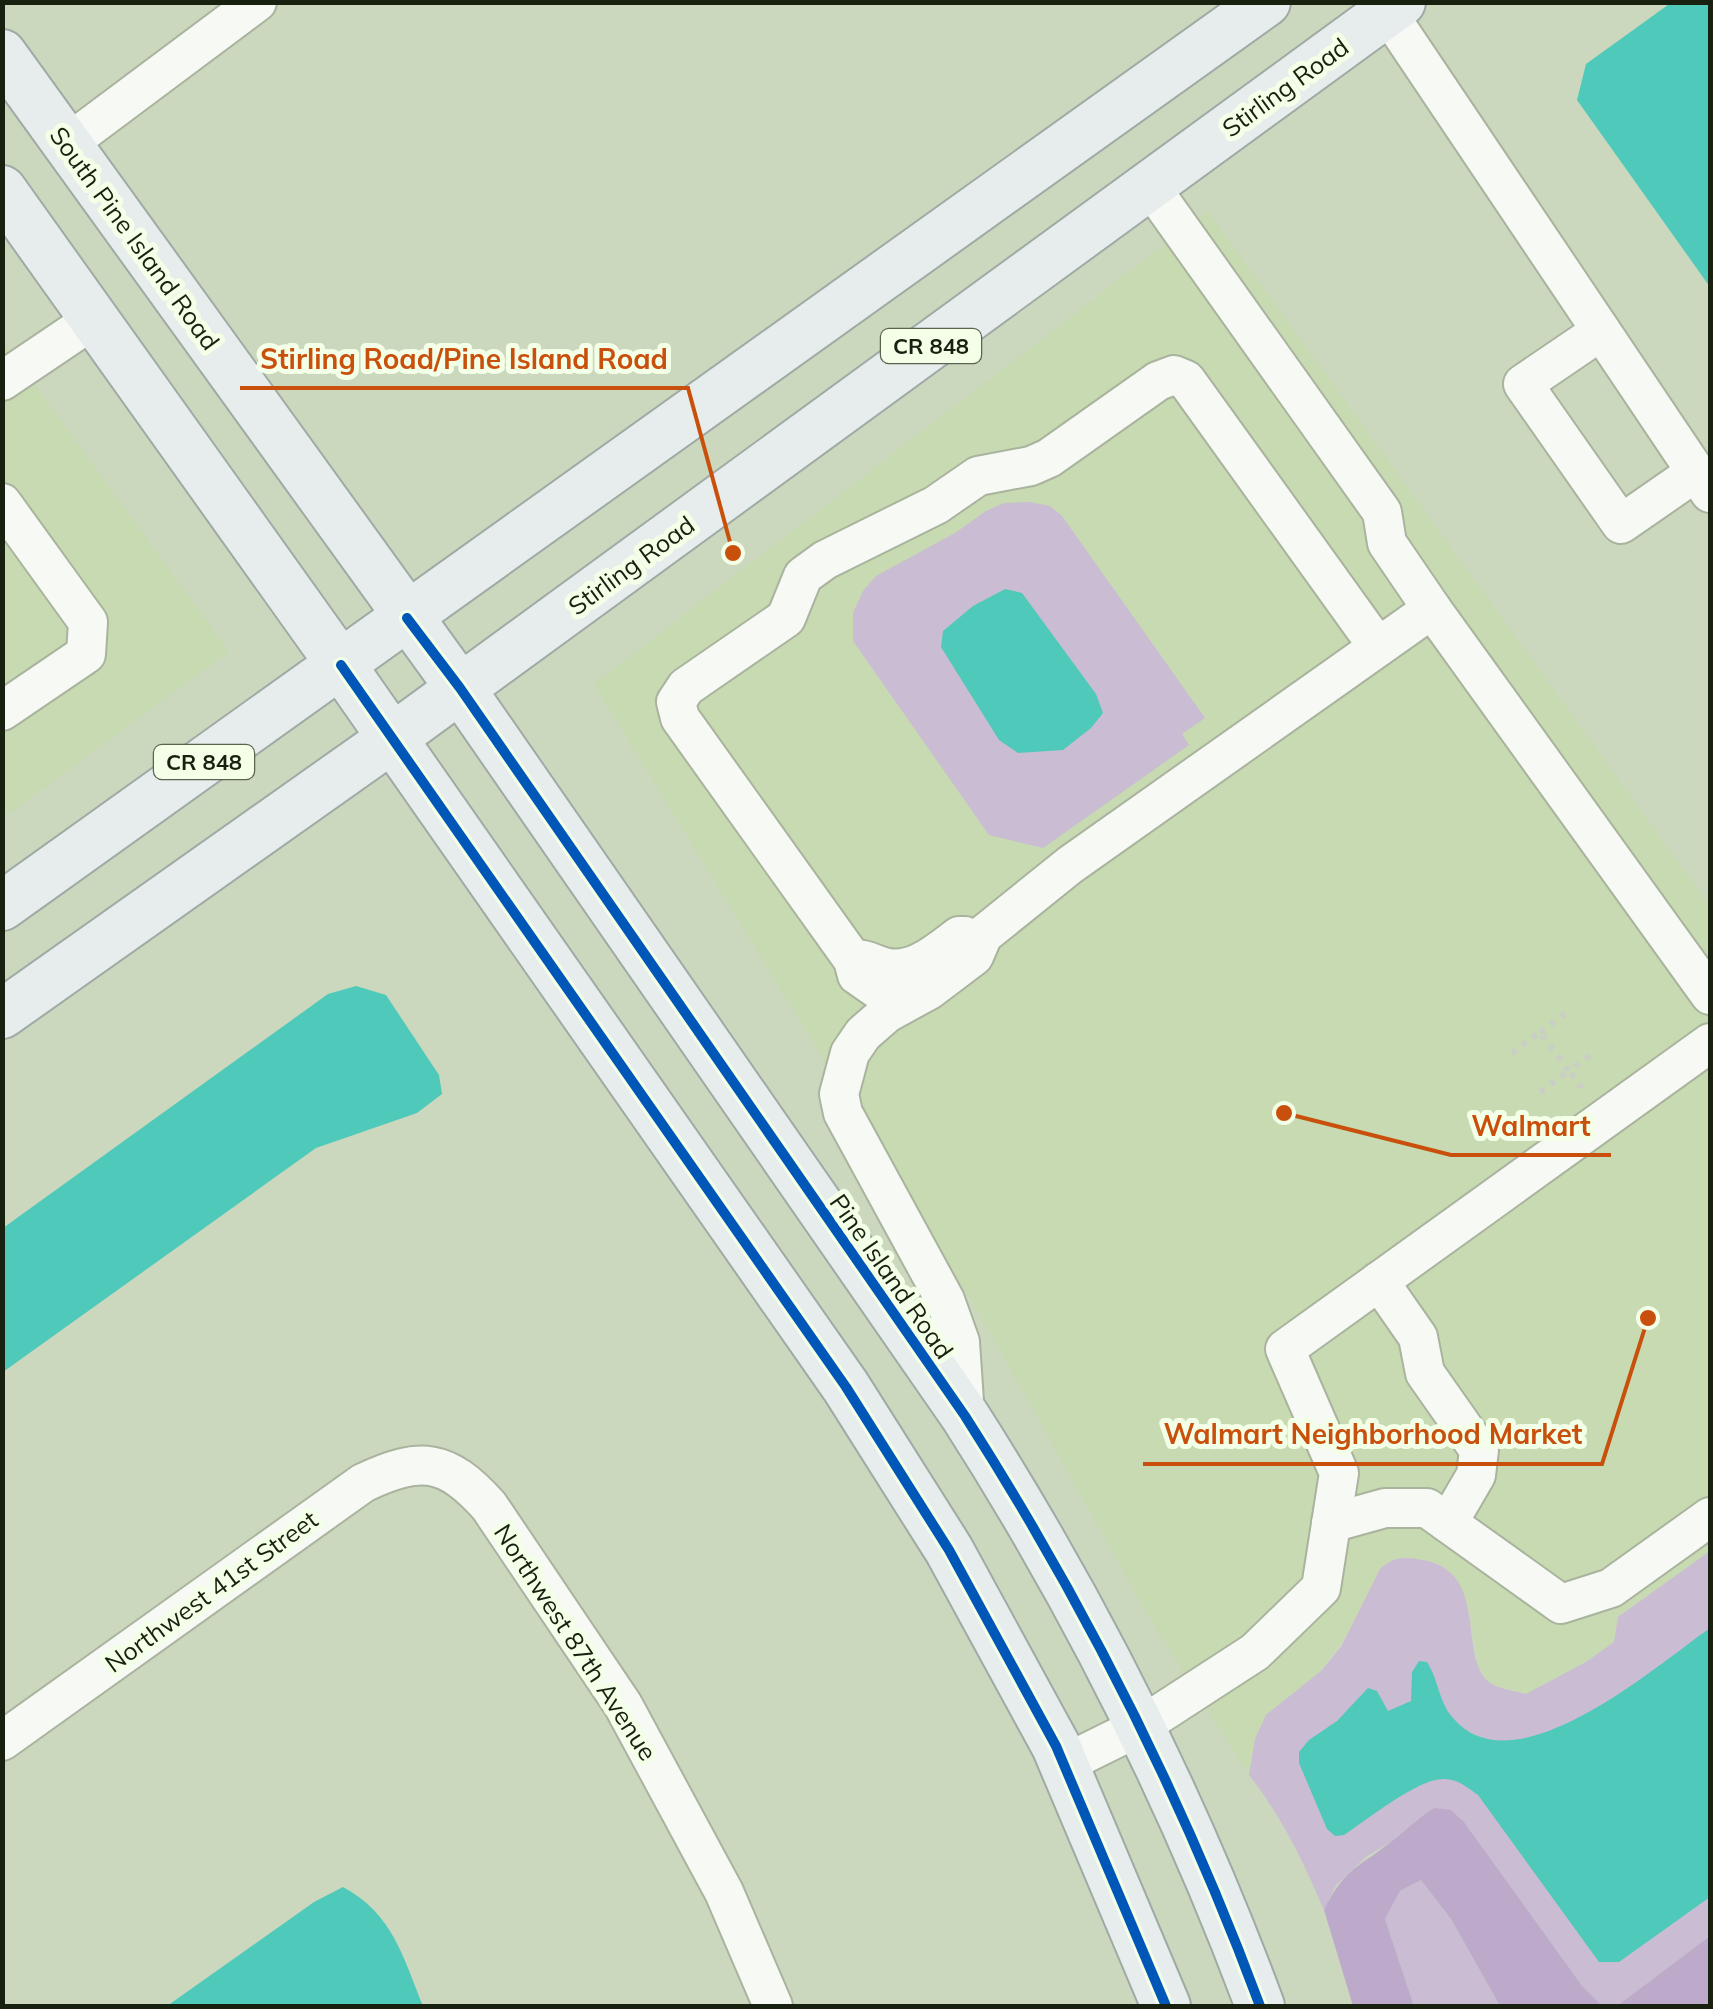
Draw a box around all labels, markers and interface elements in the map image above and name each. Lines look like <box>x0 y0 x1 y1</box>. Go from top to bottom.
street label: Stirling Road <box>1216 31 1354 143</box>
street label: South Pine Island Road <box>44 120 226 356</box>
road number: CR 848 <box>881 329 981 363</box>
callout: Stirling Road/Pine Island Road <box>240 330 688 388</box>
text: Stirling Road/Pine Island Road <box>260 341 668 376</box>
street label: Stirling Road <box>562 509 700 621</box>
road number: CR 848 <box>154 745 254 779</box>
callout: Walmart <box>1451 1097 1611 1155</box>
text: Walmart <box>1471 1108 1591 1143</box>
street label: Pine Island Road <box>824 1188 960 1364</box>
callout: Walmart Neighborhood Market <box>1143 1406 1602 1464</box>
text: Walmart Neighborhood Market <box>1164 1416 1583 1451</box>
street label: Northwest 41st Street <box>99 1503 324 1679</box>
street label: Northwest 87th Avenue <box>488 1518 664 1766</box>

